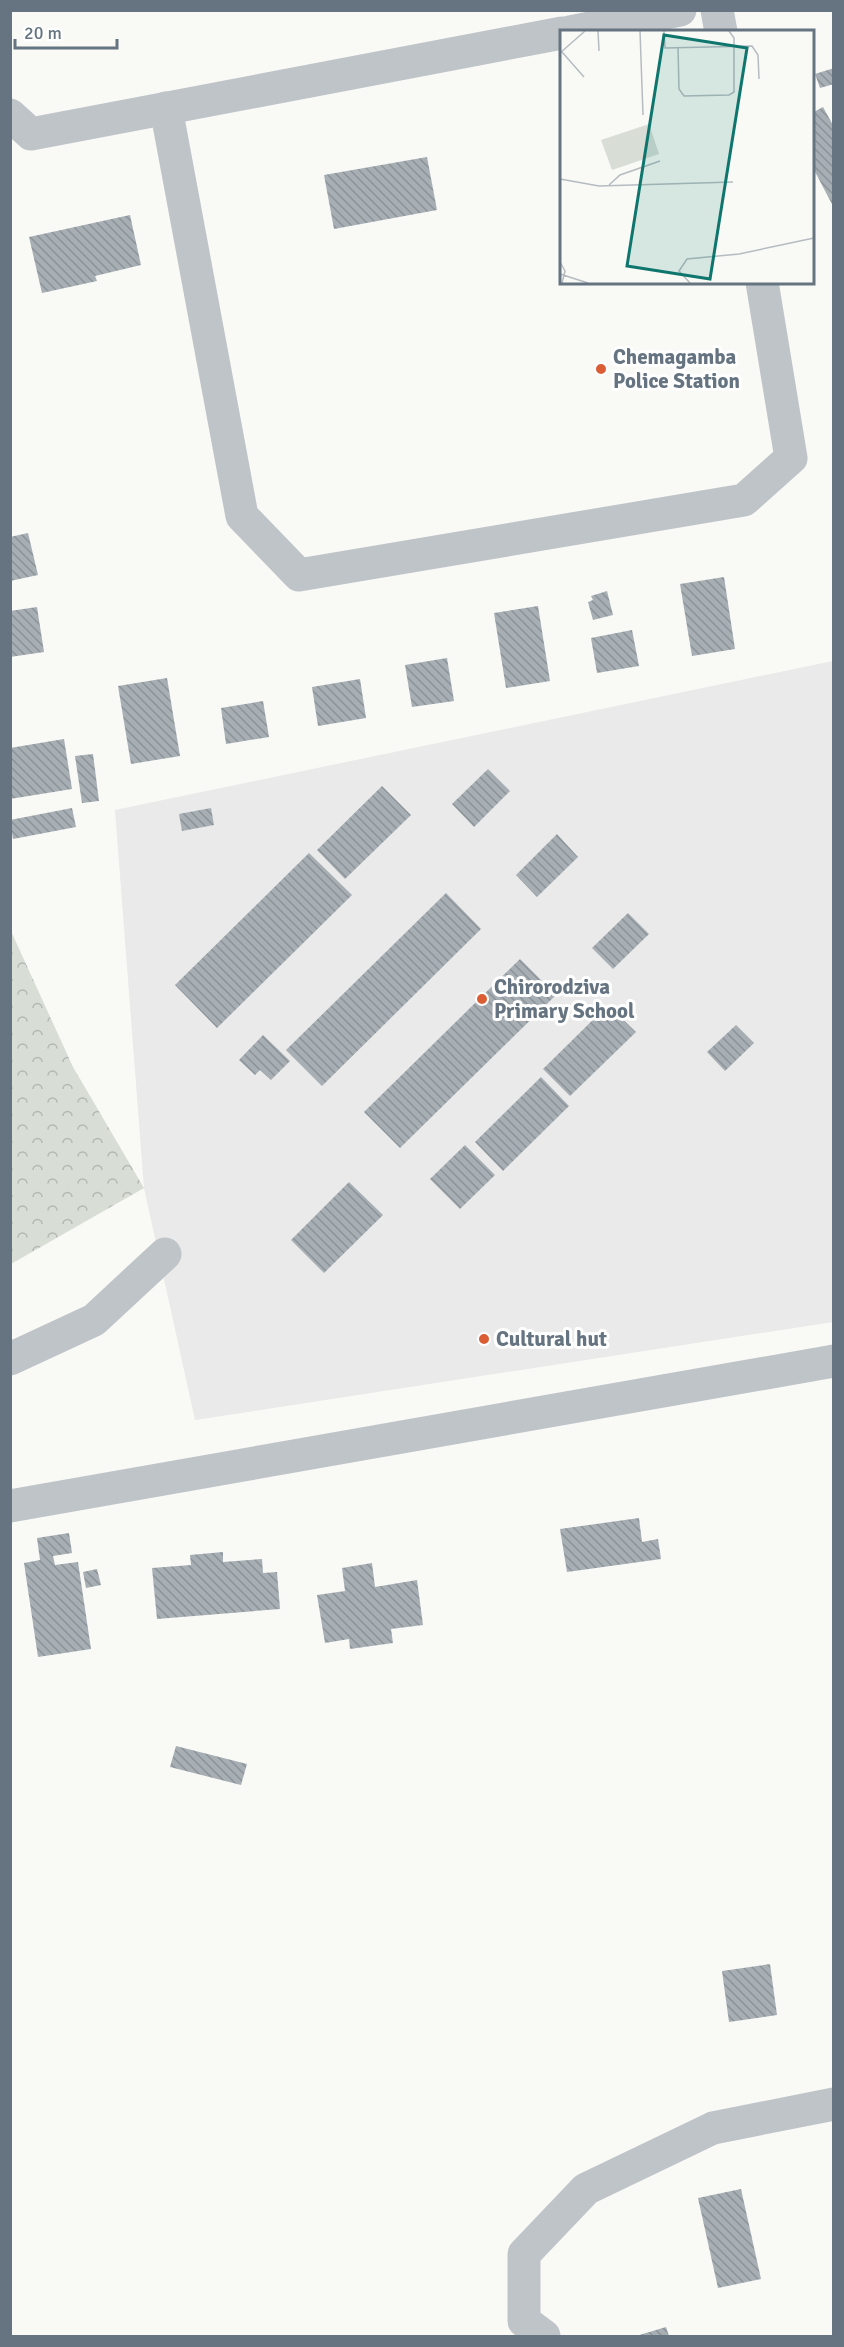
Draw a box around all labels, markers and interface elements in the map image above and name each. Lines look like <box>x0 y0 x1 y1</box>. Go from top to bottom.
scale bar <box>15 12 117 50</box>
text: 20 m <box>24 22 62 44</box>
inset map <box>560 30 814 284</box>
place label: Chemagamba Police Station <box>613 344 740 394</box>
marker: Chemagamba Police Station <box>594 362 608 376</box>
place label: Chirorodziva Primary School <box>494 974 635 1024</box>
marker: Chirorodziva Primary School <box>475 992 489 1006</box>
place label: Cultural hut <box>496 1326 607 1352</box>
marker: Cultural hut <box>477 1332 491 1346</box>

